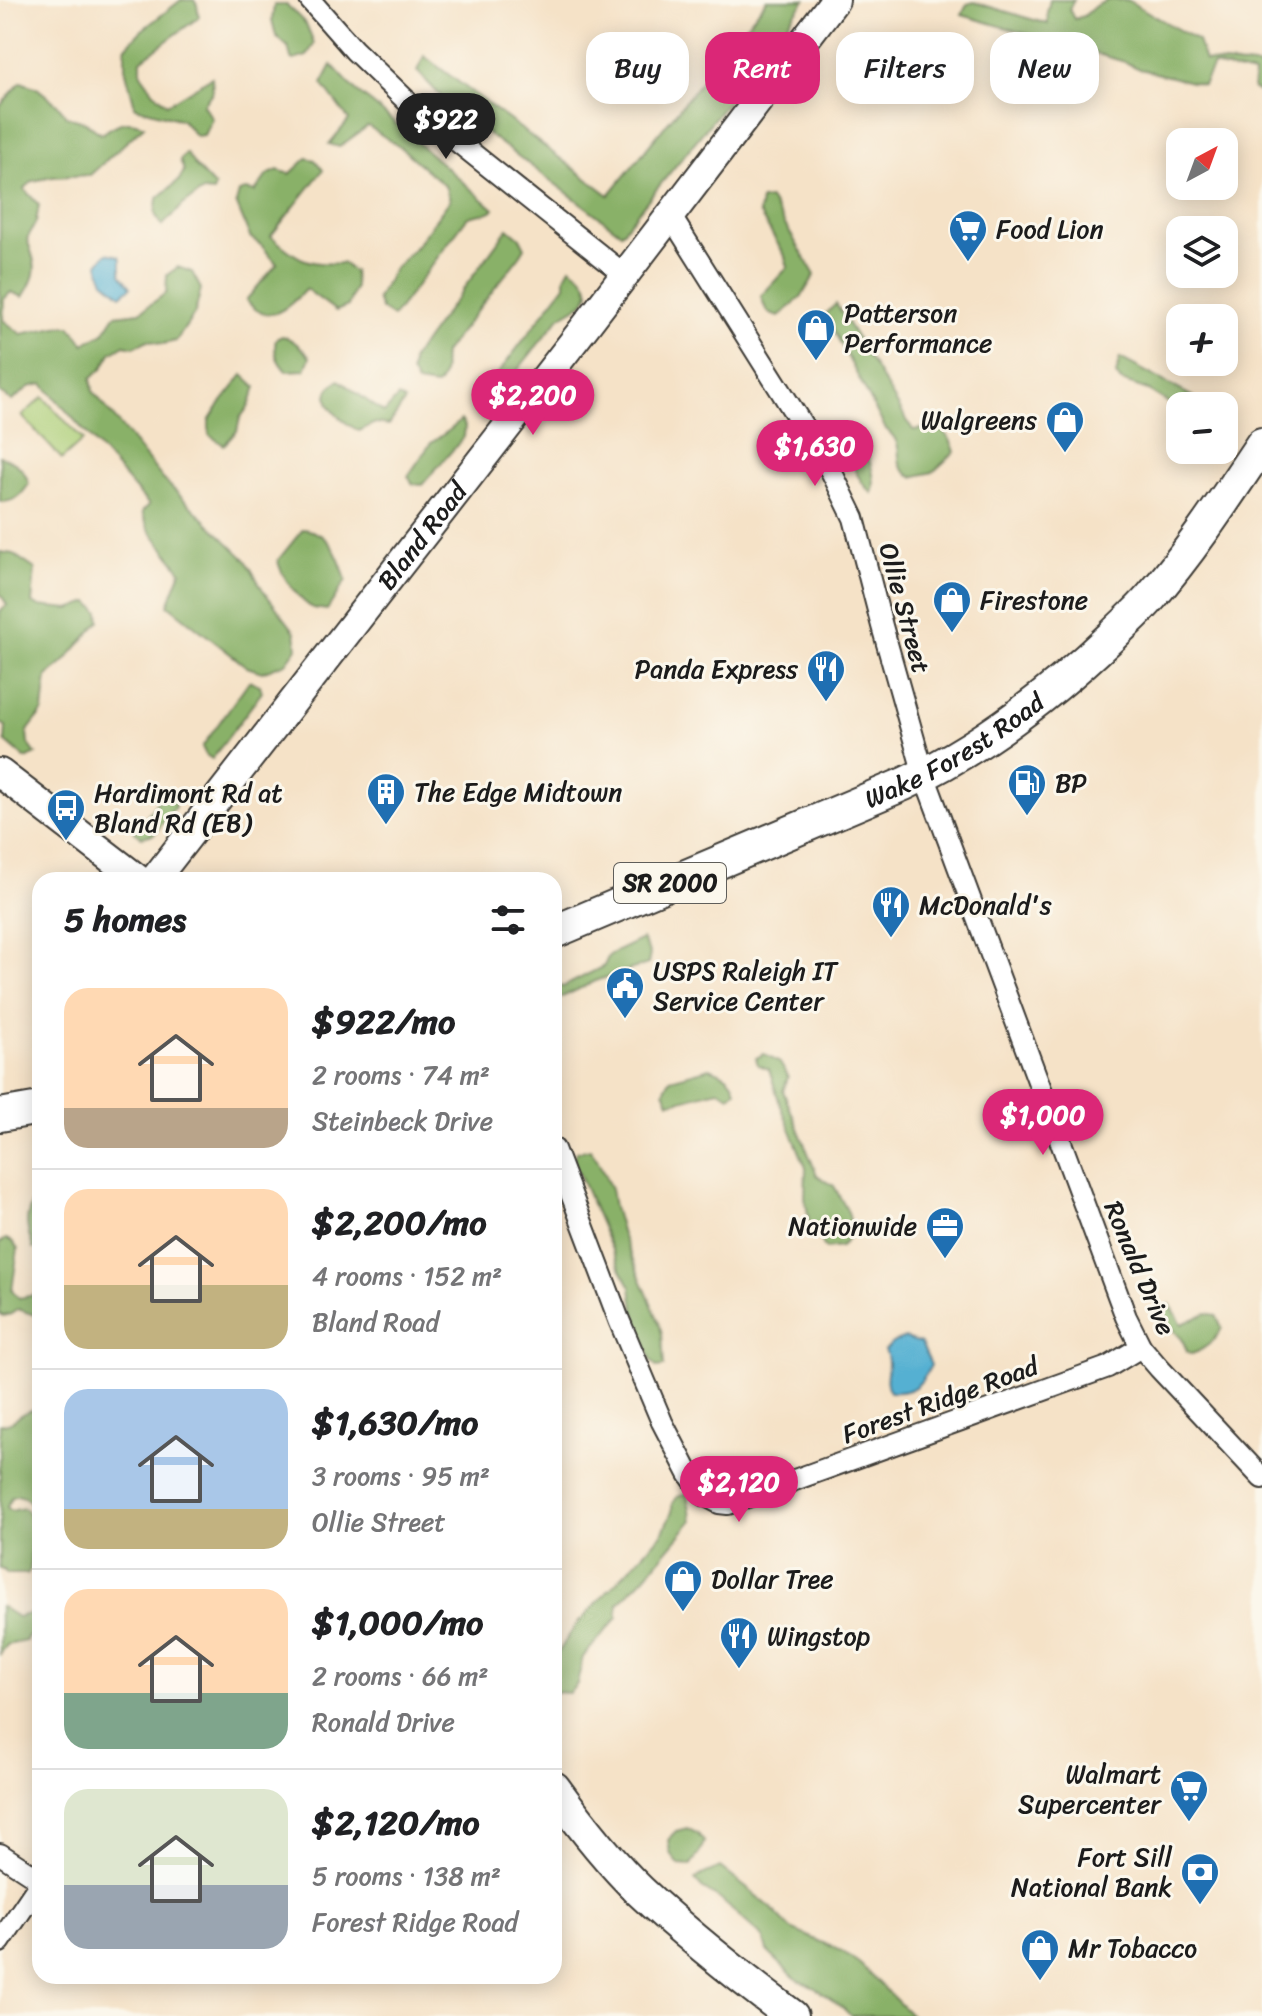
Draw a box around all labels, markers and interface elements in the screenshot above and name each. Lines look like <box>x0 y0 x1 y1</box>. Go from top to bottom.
chip: Buy <box>586 32 689 104</box>
chip: Rent <box>705 32 820 104</box>
chip: Filters <box>836 32 974 104</box>
chip: New <box>990 32 1099 104</box>
pin: $922 <box>399 93 493 161</box>
text: $922 <box>414 96 478 142</box>
north arrow <box>1166 128 1238 200</box>
map controls <box>1166 128 1238 464</box>
place label: Food Lion <box>996 206 1103 252</box>
supermarket icon: Food Lion <box>947 208 989 263</box>
button: layers <box>1166 216 1238 288</box>
place label: Patterson Performance <box>844 290 992 366</box>
button: + <box>1166 304 1238 376</box>
shop icon: Patterson Performance <box>795 307 837 362</box>
pin: $2,200 <box>468 369 598 437</box>
text: $2,200 <box>489 372 577 418</box>
button: − <box>1166 392 1238 464</box>
place label: Walgreens <box>921 397 1037 443</box>
shop icon: Walgreens <box>1044 399 1086 454</box>
pin: $1,630 <box>750 420 880 488</box>
text: $1,630 <box>774 423 856 469</box>
street label: Bland Road <box>365 470 481 600</box>
street label: Ollie Street <box>865 537 945 679</box>
place label: Firestone <box>980 577 1088 623</box>
shop icon: Firestone <box>931 579 973 634</box>
place label: Panda Express <box>634 646 799 692</box>
restaurant icon: Panda Express <box>805 648 847 703</box>
street label: Wake Forest Road <box>857 679 1056 821</box>
place label: BP <box>1055 760 1087 806</box>
fuel station icon: BP <box>1006 762 1048 817</box>
place label: The Edge Midtown <box>414 769 622 815</box>
place label: Hardimont Rd at Bland Rd (EB) <box>94 770 283 846</box>
building icon: The Edge Midtown <box>365 771 407 826</box>
bus stop icon: Hardimont Rd at Bland Rd (EB) <box>45 787 87 842</box>
road number: SR 2000 <box>614 863 726 903</box>
place label: McDonald's <box>919 882 1052 928</box>
restaurant icon: McDonald's <box>870 884 912 939</box>
text: 5 homes <box>64 890 186 950</box>
icon: filters <box>486 898 530 942</box>
place label: USPS Raleigh IT Service Center <box>653 948 839 1024</box>
public building icon: USPS Raleigh IT Service Center <box>604 965 646 1020</box>
text: $922/mo <box>312 992 455 1052</box>
icon: home <box>128 1020 224 1116</box>
text: 2 rooms · 74 m² <box>312 1052 490 1098</box>
pin: $1,000 <box>978 1089 1108 1157</box>
text: $1,000 <box>1001 1092 1085 1138</box>
text: Steinbeck Drive <box>312 1098 493 1144</box>
text: $2,200/mo <box>312 1193 487 1253</box>
street label: Ronald Drive <box>1091 1193 1189 1343</box>
place label: Nationwide <box>788 1203 917 1249</box>
office icon: Nationwide <box>924 1205 966 1260</box>
icon: home <box>128 1221 224 1317</box>
text: 4 rooms · 152 m² <box>312 1253 502 1299</box>
text: Bland Road <box>312 1299 439 1345</box>
street label: Forest Ridge Road <box>835 1342 1047 1457</box>
text: $1,630/mo <box>312 1393 478 1453</box>
icon: home <box>128 1421 224 1517</box>
text: 3 rooms · 95 m² <box>312 1453 490 1499</box>
pin: $2,120 <box>674 1456 804 1524</box>
text: $2,120 <box>698 1459 780 1505</box>
text: Ollie Street <box>312 1499 446 1545</box>
place label: Dollar Tree <box>711 1556 834 1602</box>
shop icon: Dollar Tree <box>662 1558 704 1613</box>
text: $1,000/mo <box>312 1593 483 1653</box>
place label: Wingstop <box>767 1613 871 1659</box>
restaurant icon: Wingstop <box>718 1615 760 1670</box>
icon: home <box>128 1621 224 1717</box>
text: 2 rooms · 66 m² <box>312 1653 488 1699</box>
text: Ronald Drive <box>312 1699 455 1745</box>
place label: Walmart Supercenter <box>1018 1751 1162 1827</box>
supermarket icon: Walmart Supercenter <box>1168 1768 1210 1823</box>
text: $2,120/mo <box>312 1793 480 1853</box>
icon: home <box>128 1821 224 1917</box>
place label: Fort Sill National Bank <box>1011 1834 1173 1910</box>
bank icon: Fort Sill National Bank <box>1179 1851 1221 1906</box>
text: 5 rooms · 138 m² <box>312 1853 501 1899</box>
text: Forest Ridge Road <box>312 1899 518 1945</box>
place label: Mr Tobacco <box>1068 1925 1197 1971</box>
shop icon: Mr Tobacco <box>1019 1927 1061 1982</box>

